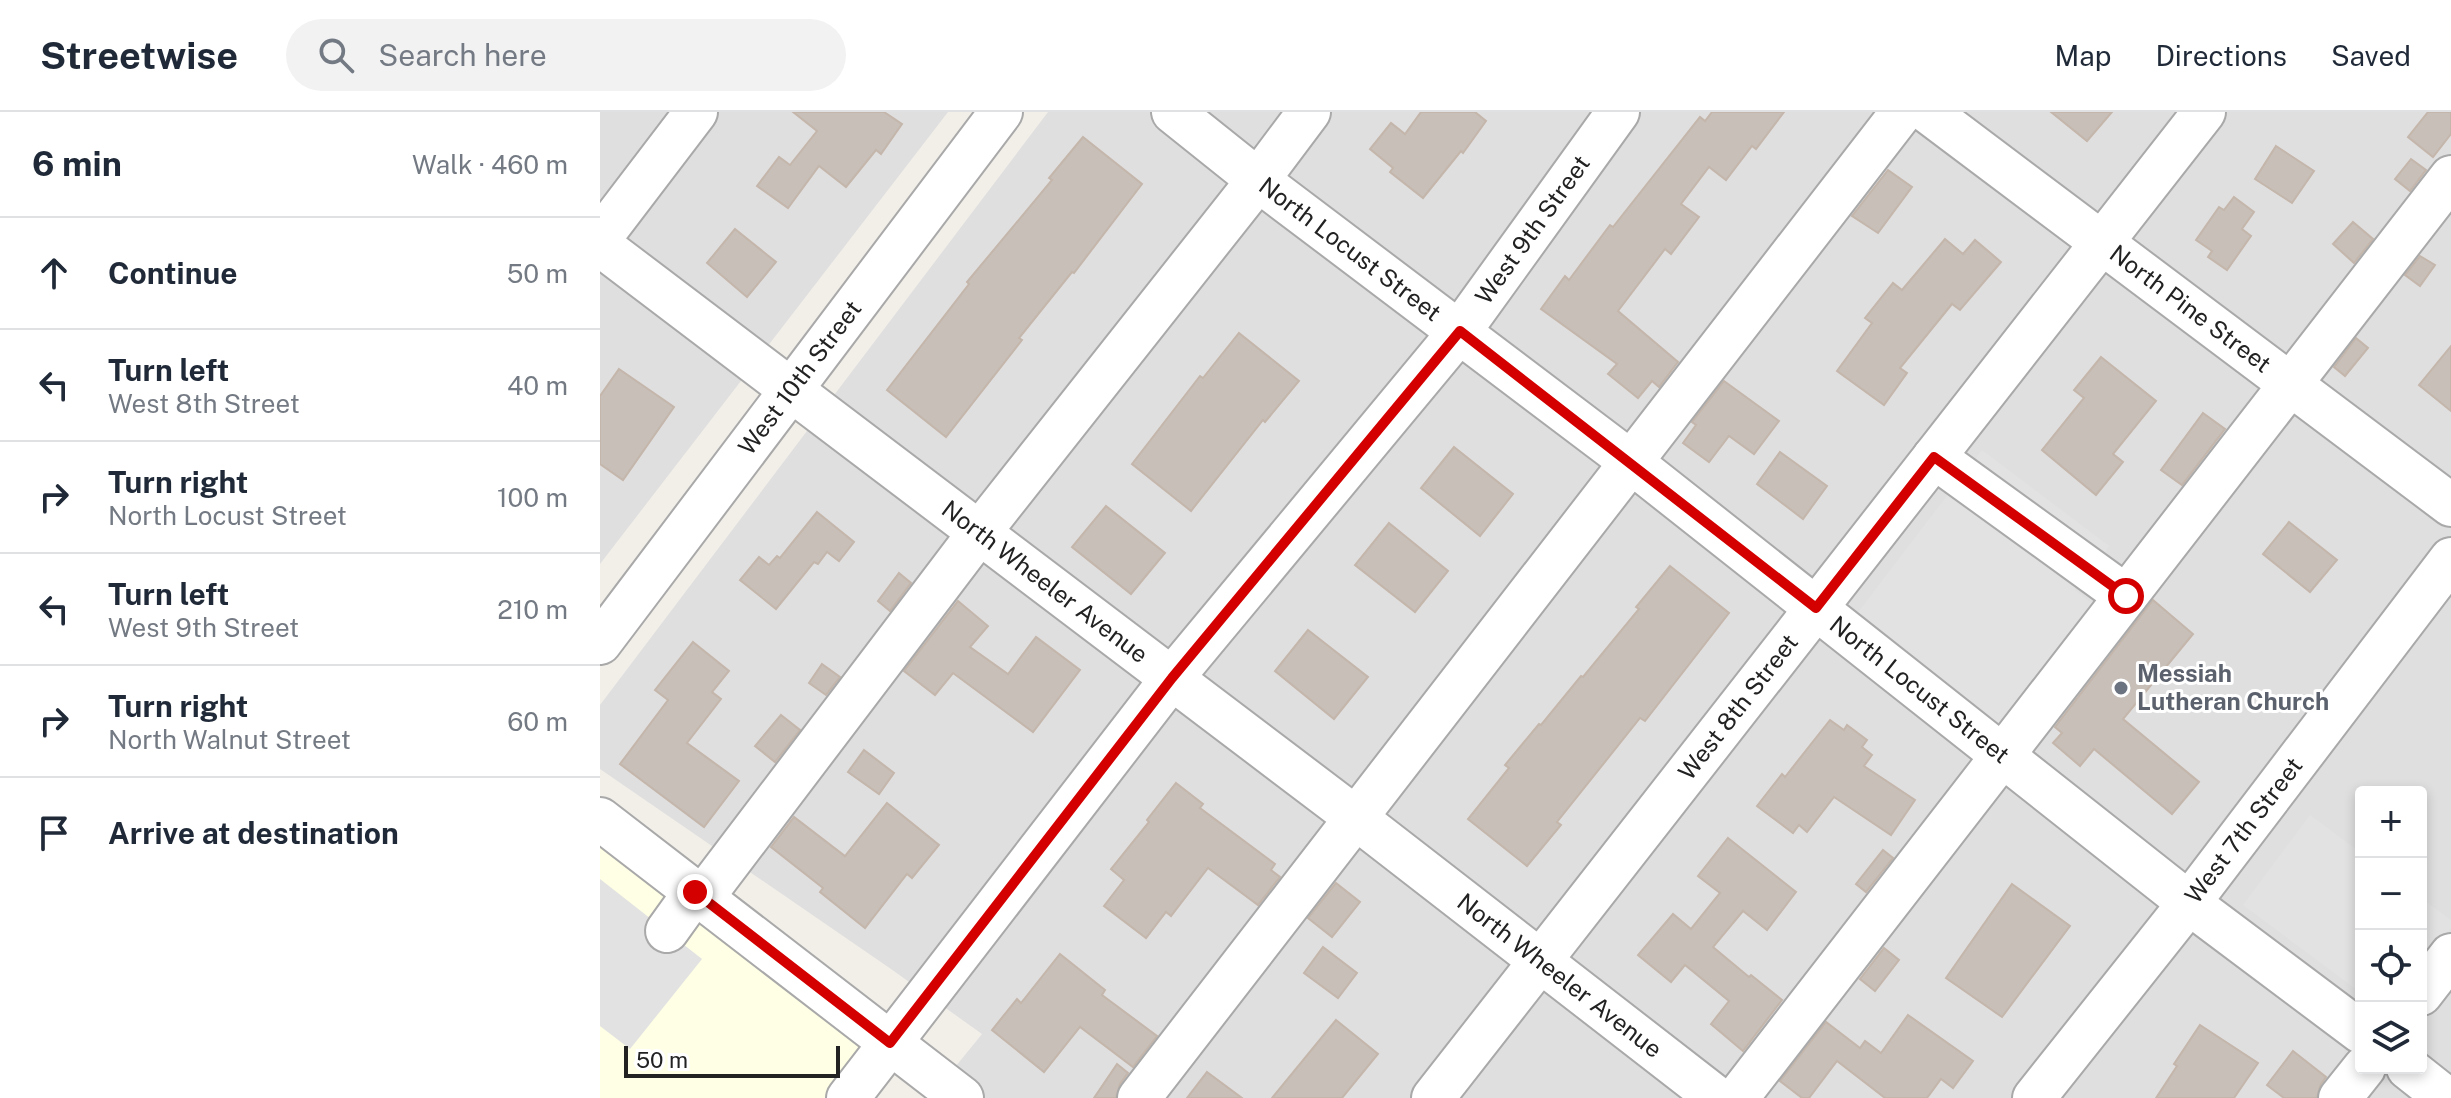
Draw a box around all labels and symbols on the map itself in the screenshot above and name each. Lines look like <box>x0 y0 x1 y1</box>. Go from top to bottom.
street label: West 9th Street <box>1469 150 1595 309</box>
street label: North Locust Street <box>1254 171 1447 326</box>
street label: North Pine Street <box>2105 239 2277 378</box>
street label: West 10th Street <box>732 295 867 460</box>
street label: North Wheeler Avenue <box>937 494 1154 668</box>
route start <box>2108 578 2144 614</box>
street label: North Locust Street <box>1825 610 2015 769</box>
street label: West 8th Street <box>1672 628 1803 785</box>
place label: Messiah Lutheran Church <box>2137 659 2329 715</box>
marker: Messiah Lutheran Church <box>2112 679 2130 697</box>
street label: West 7th Street <box>2179 752 2308 909</box>
route end <box>677 874 713 910</box>
street label: North Wheeler Avenue <box>1452 887 1668 1063</box>
scale bar <box>624 1042 840 1078</box>

